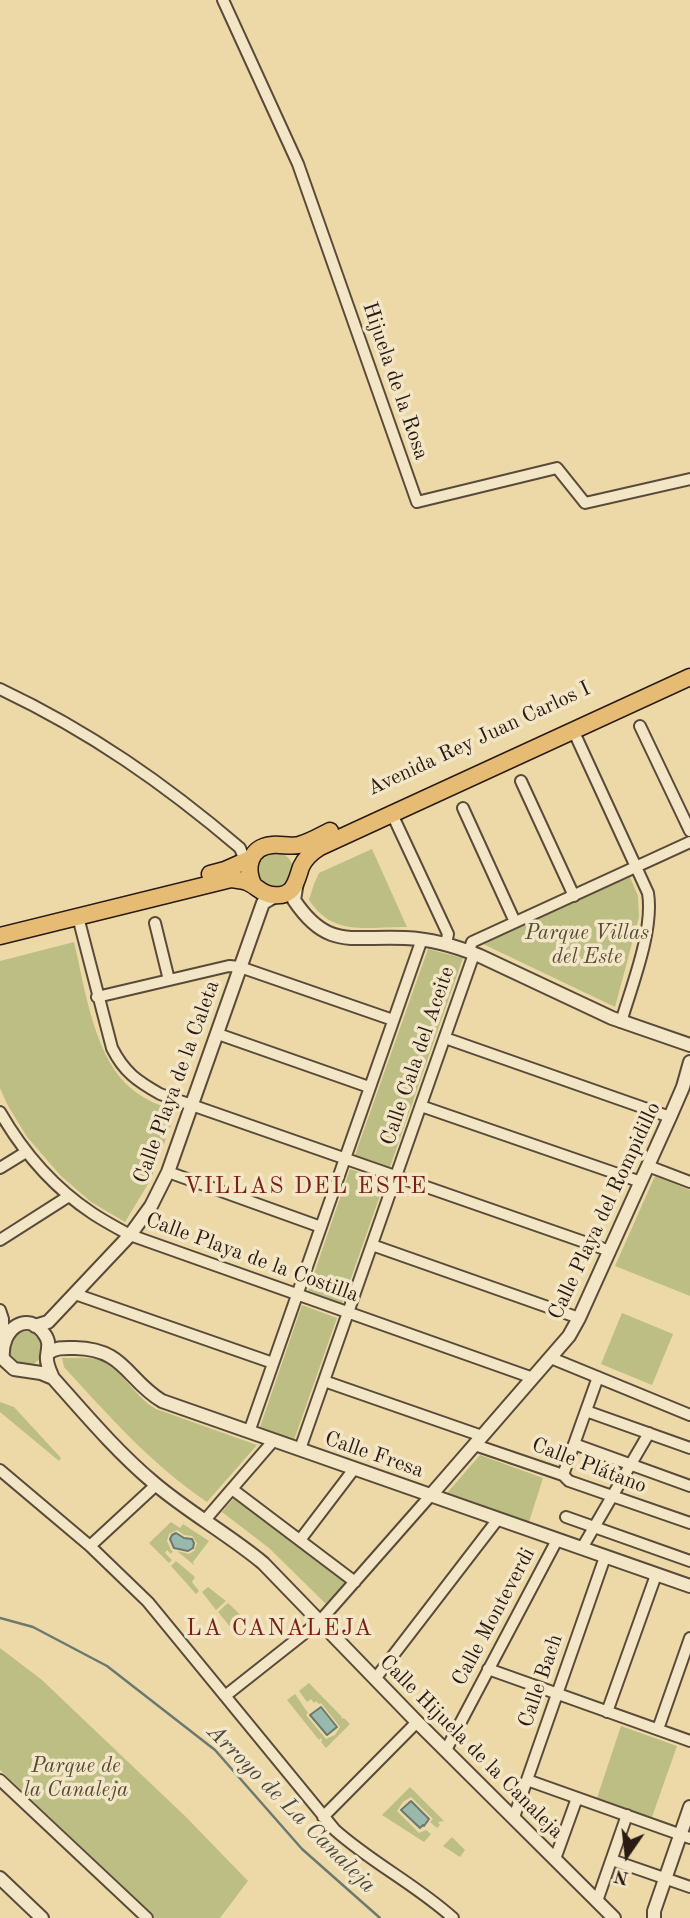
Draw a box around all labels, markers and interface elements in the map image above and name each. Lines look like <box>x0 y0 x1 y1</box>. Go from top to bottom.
street label: Hijuela de la Rosa <box>356 299 434 463</box>
street label: Avenida Rey Juan Carlos I <box>364 676 594 802</box>
park label: Parque Villas del Este <box>525 920 649 970</box>
street label: Calle Cala del Aceite <box>376 963 460 1149</box>
street label: Calle Playa de la Caleta <box>129 977 225 1187</box>
street label: Calle Playa del Rompidillo <box>543 1098 667 1324</box>
district label: VILLAS DEL ESTE <box>186 1173 426 1201</box>
street label: Calle Playa de la Costilla <box>142 1208 362 1308</box>
street label: Calle Fresa <box>321 1426 427 1484</box>
street label: Calle Plátano <box>528 1433 650 1499</box>
street label: Calle Monteverdi <box>447 1544 541 1690</box>
district label: LA CANALEJA <box>188 1615 372 1643</box>
street label: Calle Bach <box>513 1631 569 1731</box>
street label: Calle Hijuela de la Canaleja <box>374 1650 568 1844</box>
water label: Arroyo de La Canaleja <box>201 1719 381 1899</box>
park label: Parque de la Canaleja <box>24 1753 128 1803</box>
north arrow <box>592 1820 662 1890</box>
text: N <box>612 1865 631 1887</box>

